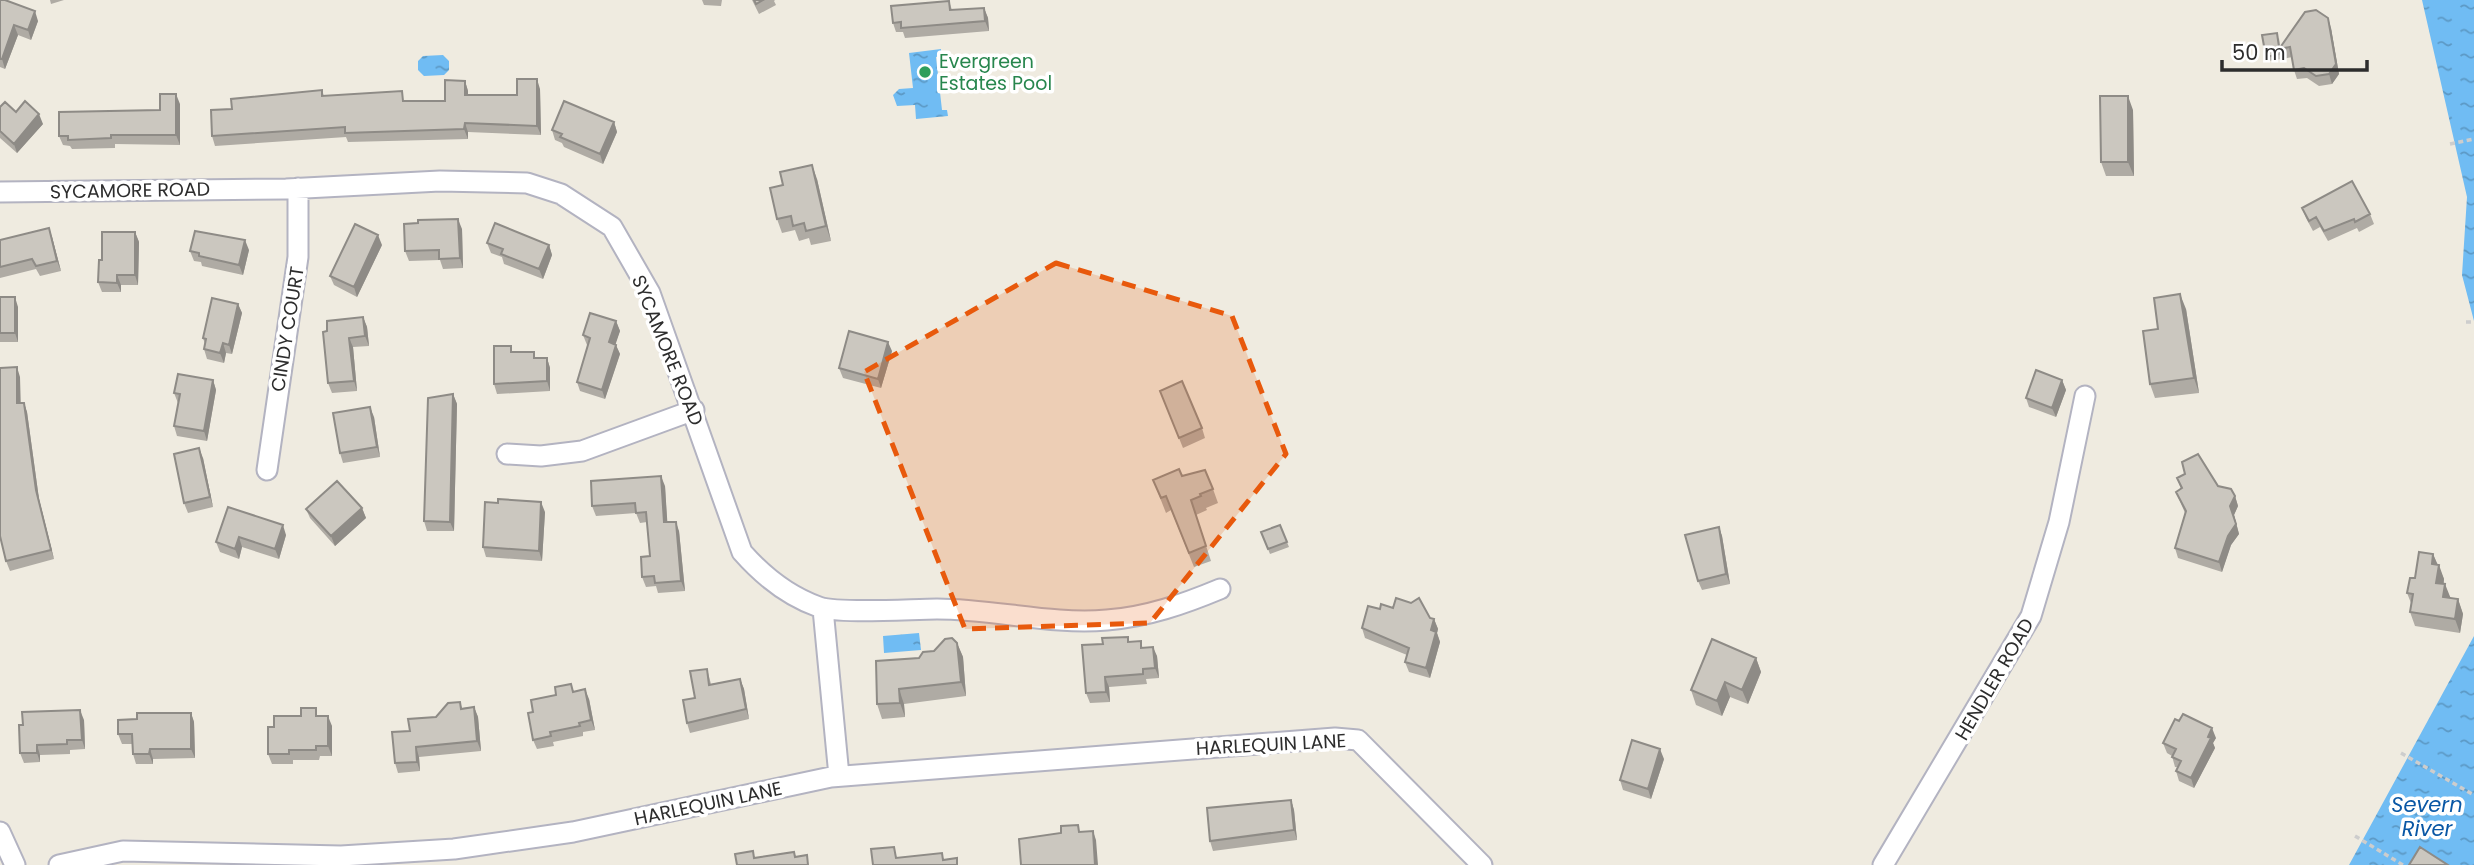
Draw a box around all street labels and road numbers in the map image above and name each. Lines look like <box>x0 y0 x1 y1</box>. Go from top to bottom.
street label: SYCAMORE ROAD <box>50 176 210 205</box>
street label: CINDY COURT <box>264 264 311 394</box>
street label: SYCAMORE ROAD <box>625 271 710 429</box>
street label: HENDLER ROAD <box>1948 613 2040 745</box>
street label: HARLEQUIN LANE <box>1195 727 1347 762</box>
street label: HARLEQUIN LANE <box>632 775 785 832</box>

